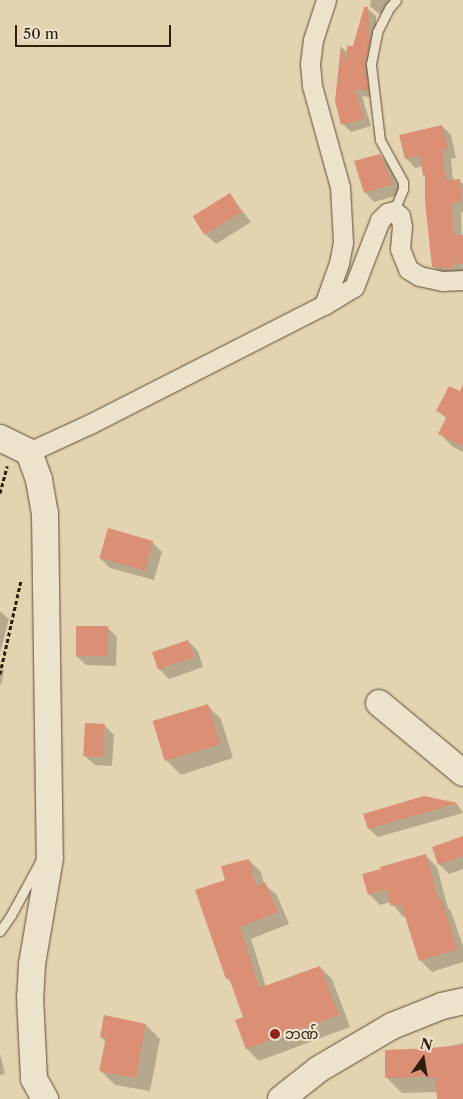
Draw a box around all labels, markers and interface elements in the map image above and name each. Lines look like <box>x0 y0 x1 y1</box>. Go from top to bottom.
scale bar <box>18 15 174 47</box>
text: 50 m <box>23 24 59 43</box>
place label: ဘဏ် <box>285 1026 318 1042</box>
marker: ဘဏ် <box>269 1028 281 1040</box>
north arrow <box>398 1034 448 1084</box>
text: N <box>418 1034 434 1055</box>

